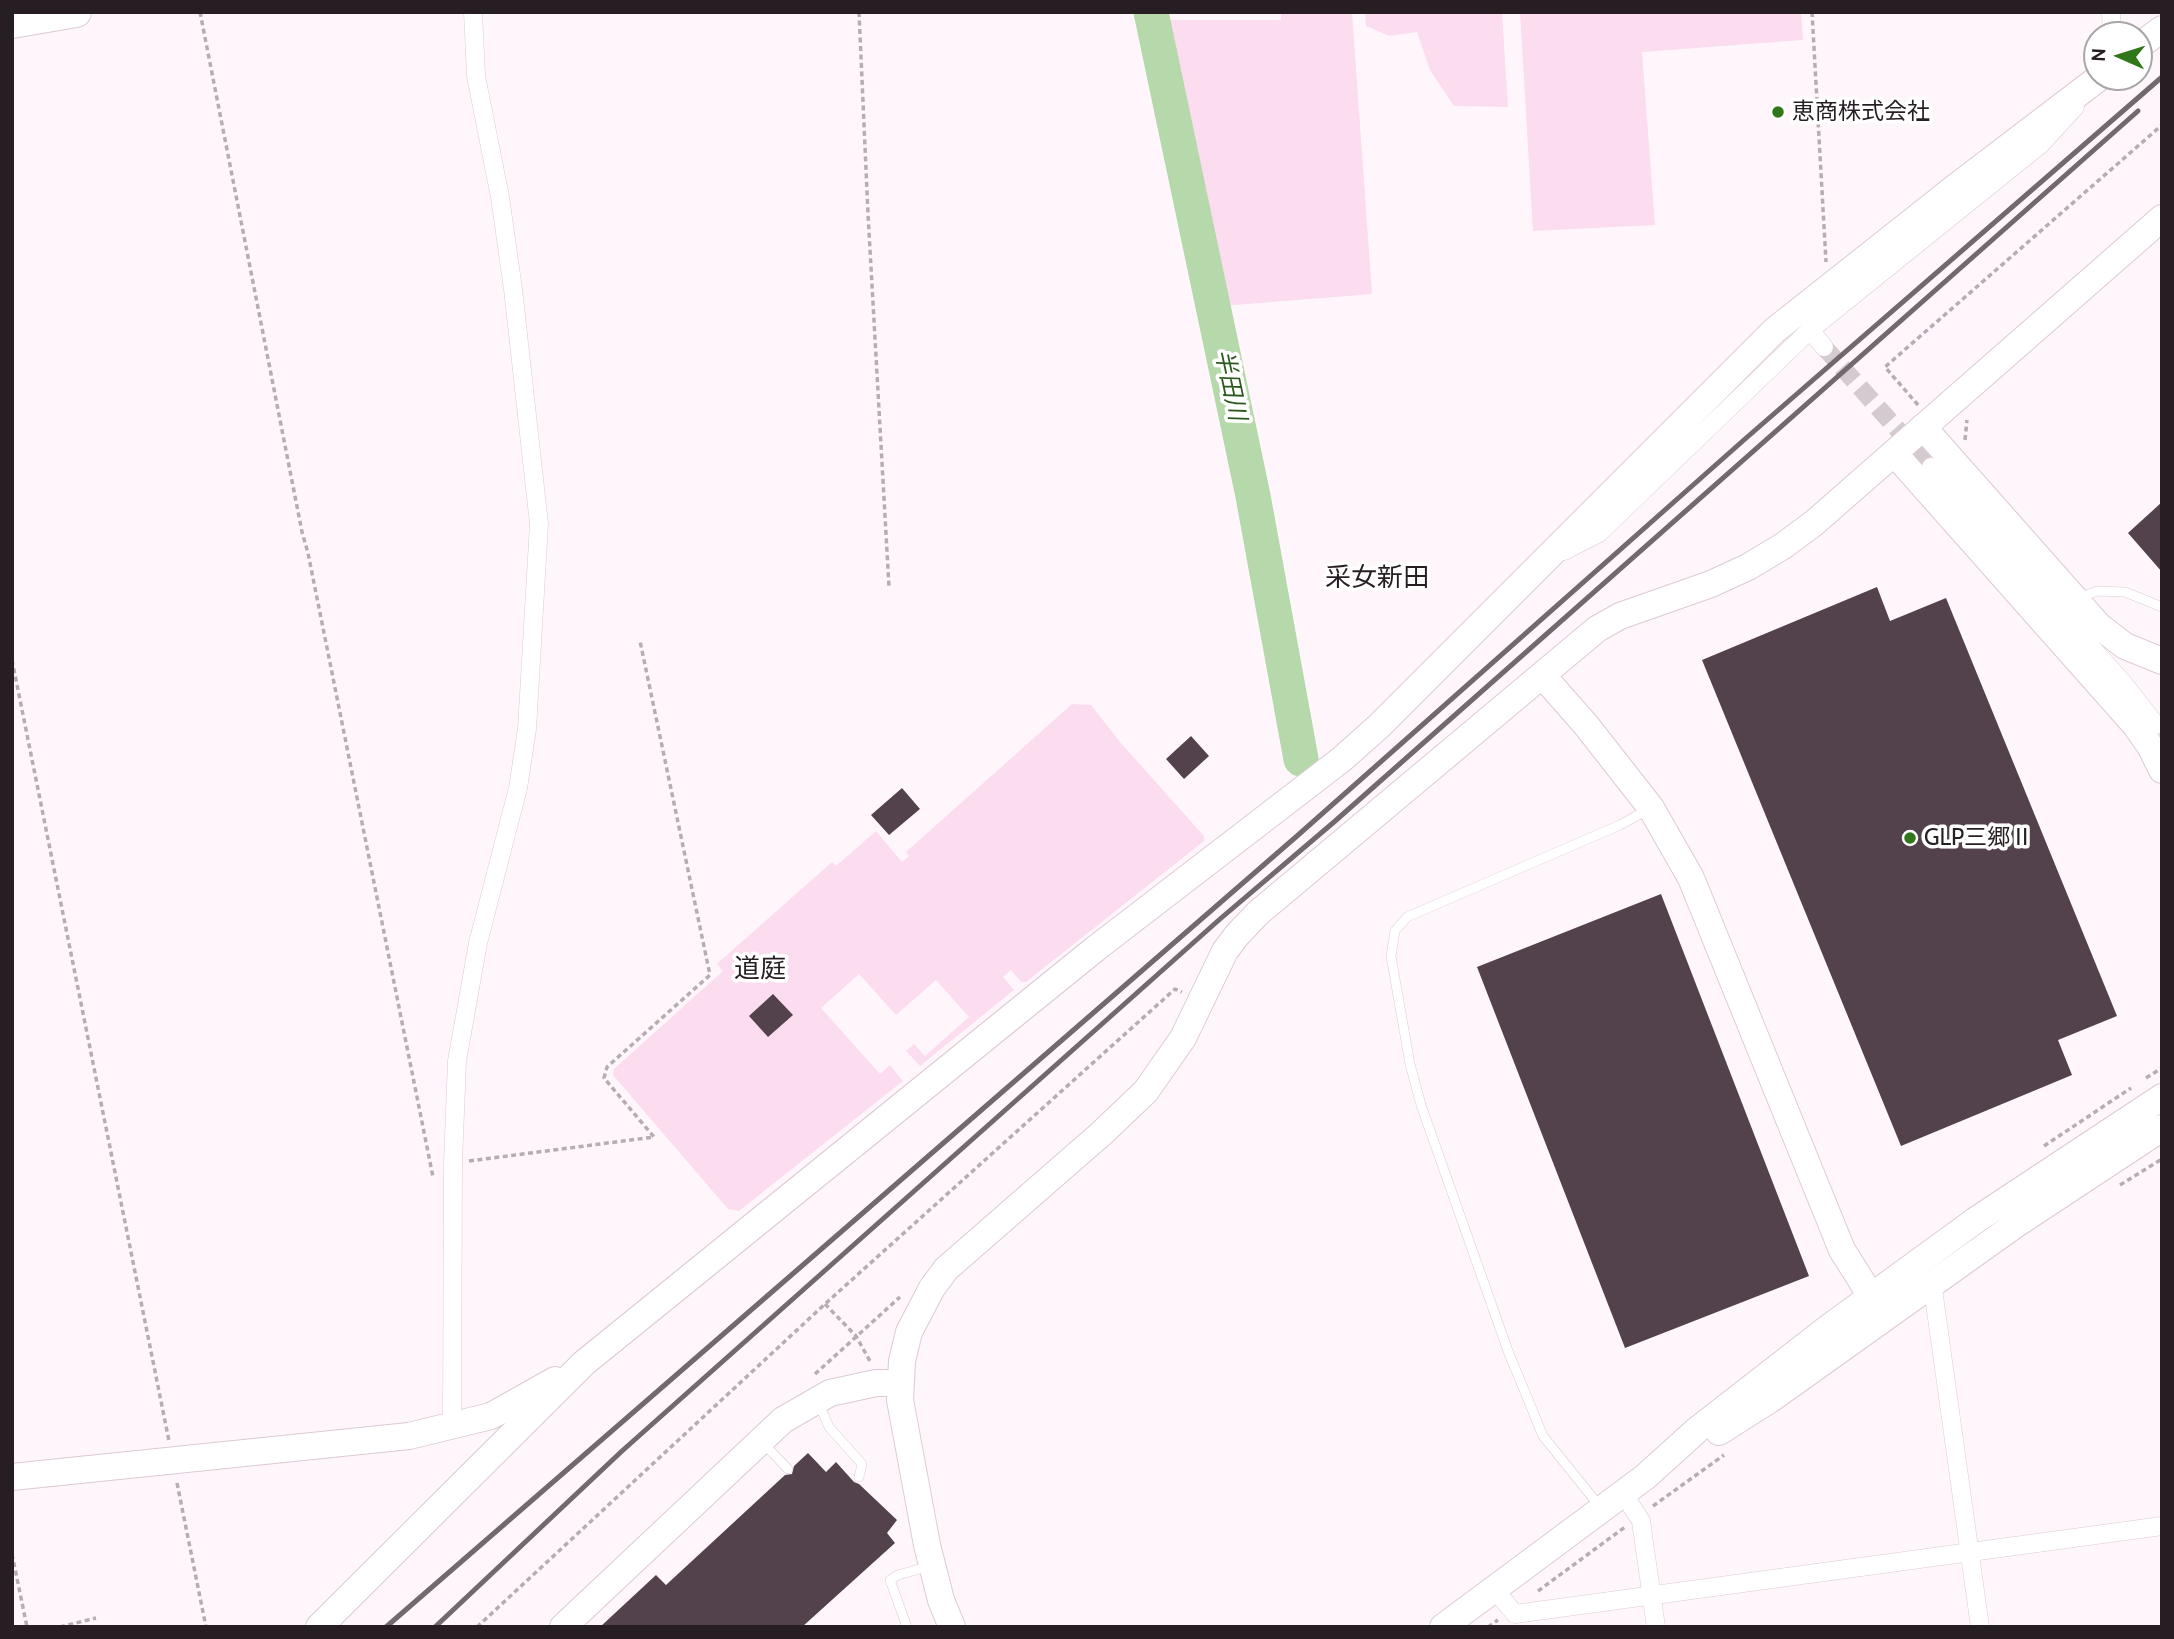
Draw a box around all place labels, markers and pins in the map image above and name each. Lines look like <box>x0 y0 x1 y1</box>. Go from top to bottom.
place label: 恵商株式会社 <box>1792 98 1930 126</box>
marker: 恵商株式会社 <box>1770 104 1786 120</box>
place label: GLP三郷Ⅱ <box>1924 824 2033 852</box>
marker: GLP三郷Ⅱ <box>1902 830 1918 846</box>

